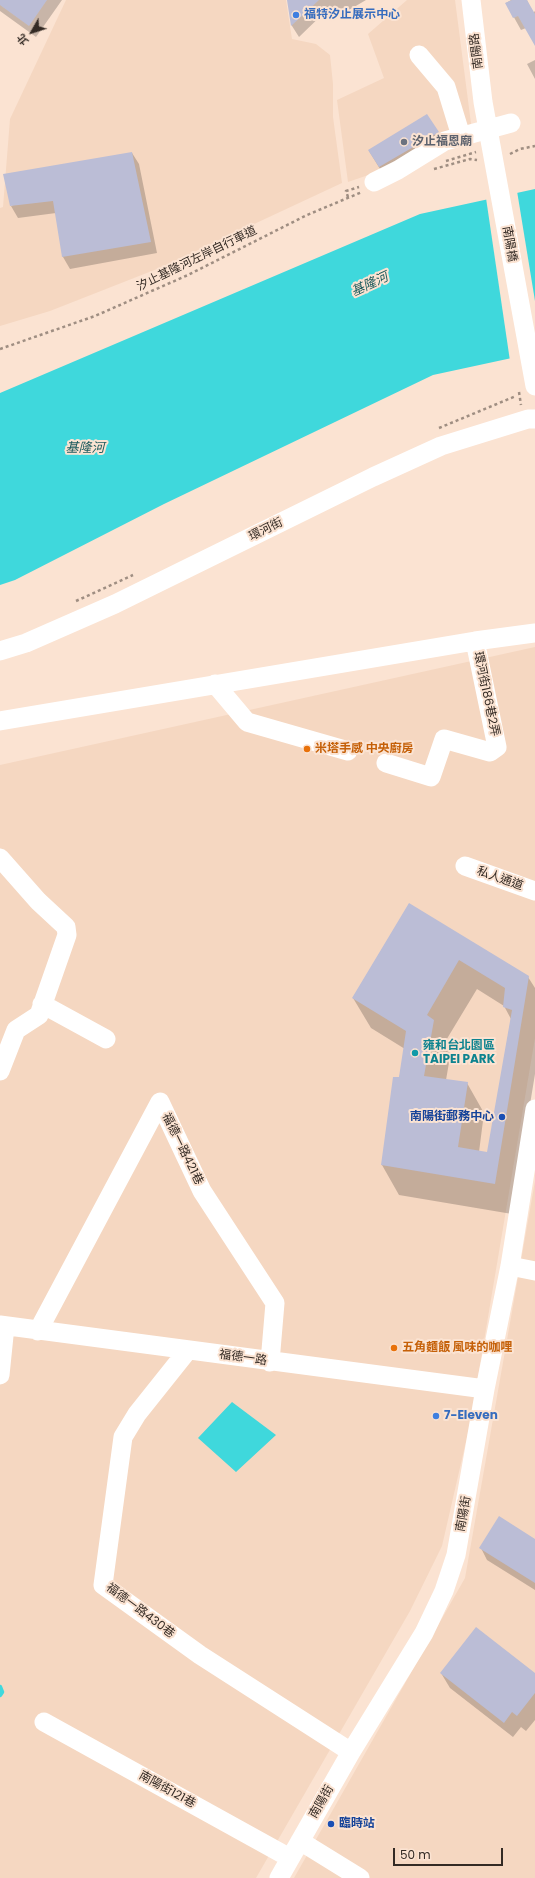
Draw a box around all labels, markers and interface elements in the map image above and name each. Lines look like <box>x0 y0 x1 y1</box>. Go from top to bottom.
place label: 福特汐止展示中心 <box>304 8 400 22</box>
marker: 福特汐止展示中心 <box>291 10 301 20</box>
north arrow <box>12 12 52 52</box>
text: 北 <box>13 30 32 49</box>
street label: 南陽路 <box>468 32 486 70</box>
place label: 汐止福恩廟 <box>412 135 472 149</box>
marker: 汐止福恩廟 <box>399 137 409 147</box>
street label: 汐止基隆河左岸自行車道 <box>135 224 259 294</box>
street label: 南陽橋 <box>499 225 519 263</box>
water label: 基隆河 <box>349 270 391 300</box>
water label: 基隆河 <box>66 441 104 457</box>
street label: 環河街 <box>247 516 285 544</box>
street label: 環河街186巷2弄 <box>470 650 502 738</box>
place label: 米塔手感 中央廚房 <box>315 742 414 756</box>
marker: 米塔手感 中央廚房 <box>302 744 312 754</box>
street label: 私人通道 <box>475 864 525 894</box>
place label: 雍和台北園區 TAIPEI PARK <box>423 1039 495 1067</box>
marker: 雍和台北園區 TAIPEI PARK <box>410 1048 420 1058</box>
place label: 南陽街郵務中心 <box>410 1110 494 1124</box>
street label: 福德一路421巷 <box>158 1111 206 1187</box>
marker: 南陽街郵務中心 <box>497 1112 507 1122</box>
place label: 五角麵飯 風味的咖哩 <box>402 1341 513 1355</box>
marker: 五角麵飯 風味的咖哩 <box>389 1343 399 1353</box>
street label: 福德一路 <box>218 1348 268 1368</box>
place label: 7-Eleven <box>444 1409 498 1423</box>
marker: 7-Eleven <box>431 1411 441 1421</box>
street label: 南陽街 <box>454 1495 474 1533</box>
street label: 福德一路430巷 <box>103 1581 177 1641</box>
street label: 南陽街121巷 <box>136 1769 198 1811</box>
street label: 南陽街 <box>307 1783 337 1821</box>
place label: 臨時站 <box>339 1817 375 1831</box>
marker: 臨時站 <box>326 1819 336 1829</box>
scale bar <box>395 1840 505 1866</box>
text: 50 m <box>400 1846 431 1863</box>

